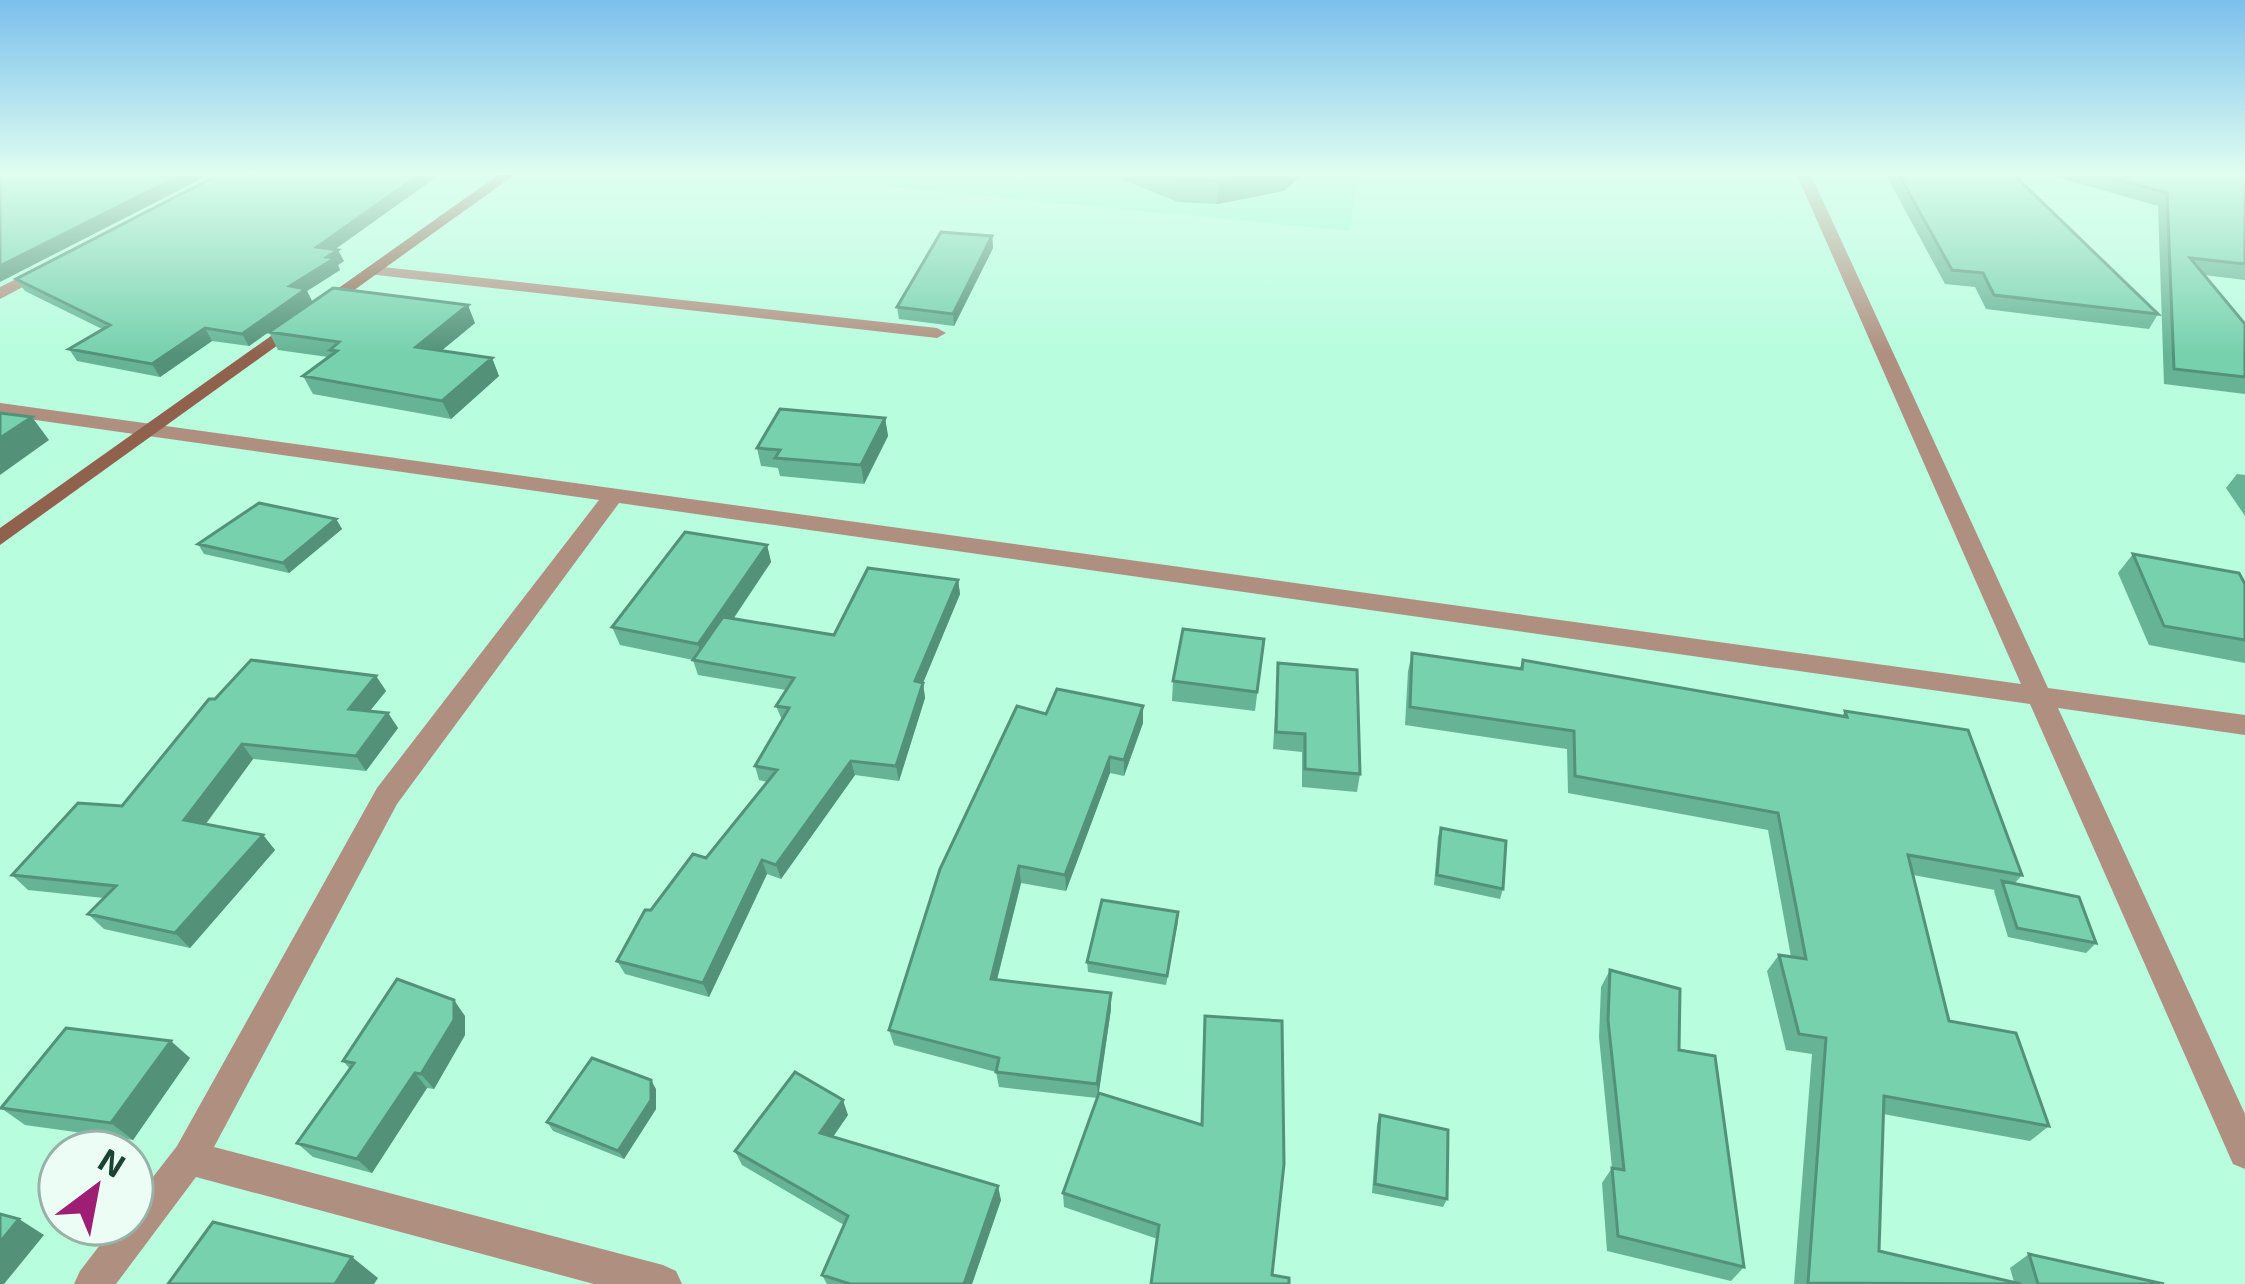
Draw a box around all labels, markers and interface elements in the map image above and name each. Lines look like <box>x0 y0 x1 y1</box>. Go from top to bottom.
north arrow <box>36 1128 156 1248</box>
text: N <box>92 1138 133 1185</box>

